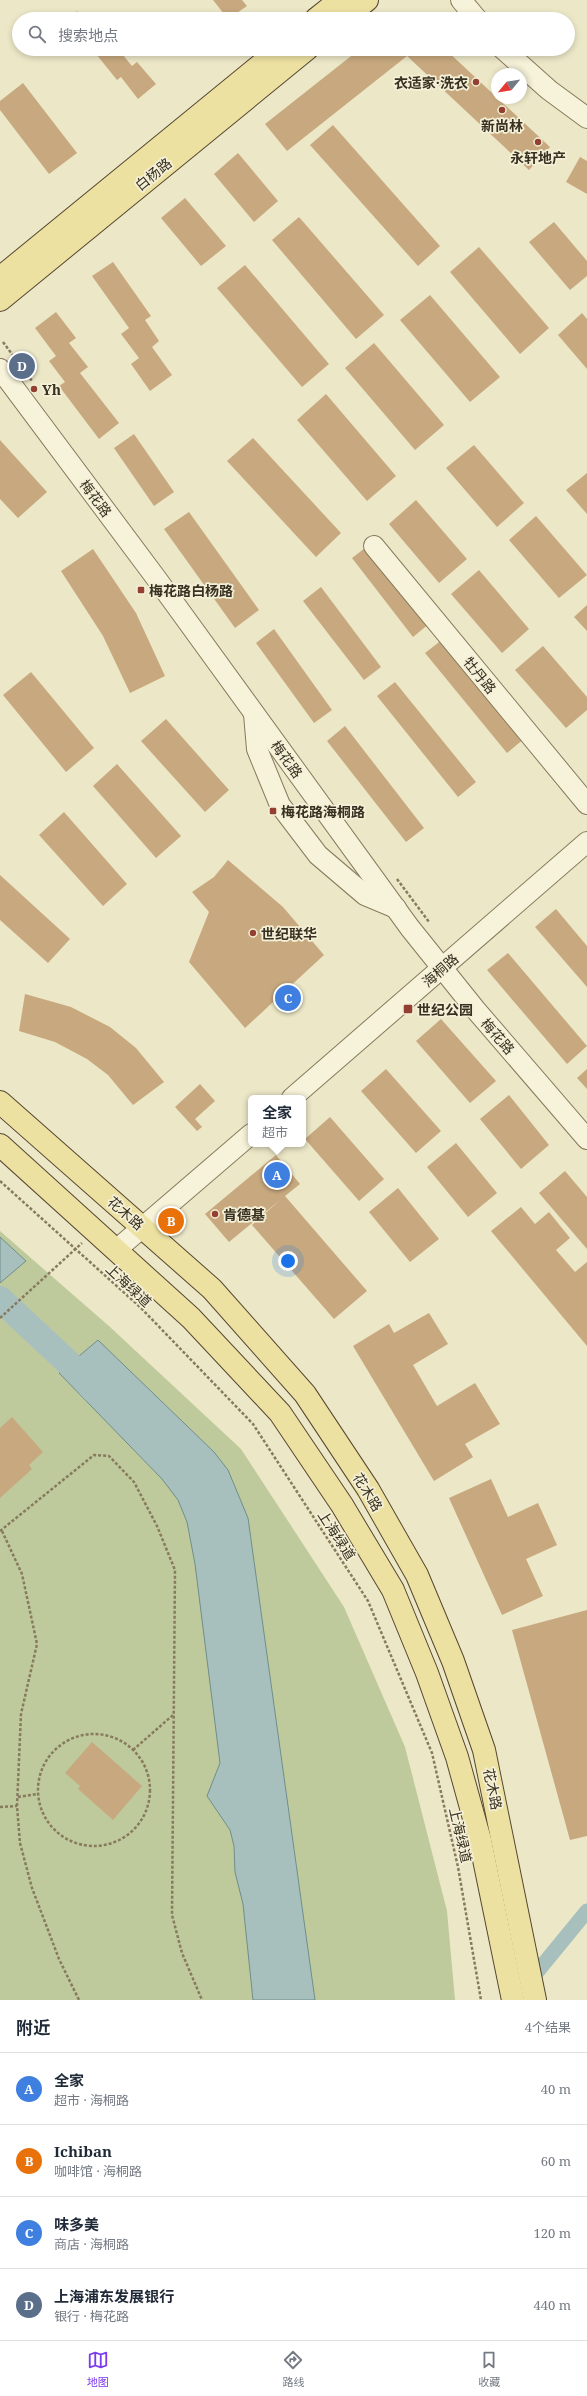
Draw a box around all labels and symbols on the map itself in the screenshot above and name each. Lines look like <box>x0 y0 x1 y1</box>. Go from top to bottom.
north arrow <box>491 68 527 104</box>
place label: 衣适家·洗衣 <box>394 73 468 92</box>
marker: 衣适家·洗衣 <box>471 77 481 87</box>
marker: 新尚林 <box>497 105 507 115</box>
place label: 新尚林 <box>481 116 523 135</box>
marker: 永轩地产 <box>533 137 543 147</box>
place label: 永轩地产 <box>510 148 566 167</box>
street label: 白杨路 <box>131 153 175 195</box>
pin: D <box>9 351 35 381</box>
place label: Yh <box>42 380 61 399</box>
marker: Yh <box>29 384 39 394</box>
street label: 梅花路 <box>76 476 116 520</box>
place label: 梅花路白杨路 <box>149 581 233 600</box>
marker: 梅花路白杨路 <box>136 585 146 595</box>
street label: 牡丹路 <box>459 653 501 697</box>
street label: 梅花路 <box>267 736 307 782</box>
place label: 梅花路海桐路 <box>281 802 365 821</box>
marker: 梅花路海桐路 <box>268 806 278 816</box>
place label: 世纪联华 <box>261 924 317 943</box>
marker: 世纪联华 <box>248 928 258 938</box>
street label: 海桐路 <box>418 949 462 991</box>
pin: C <box>275 983 301 1013</box>
place label: 世纪公园 <box>417 1000 473 1019</box>
marker: 世纪公园 <box>402 1003 414 1015</box>
street label: 梅花路 <box>477 1014 519 1058</box>
pin: A <box>264 1160 290 1190</box>
street label: 花木路 <box>104 1192 148 1234</box>
place label: 肯德基 <box>223 1205 265 1224</box>
pin: B <box>158 1206 184 1236</box>
marker: 肯德基 <box>210 1209 220 1219</box>
your location <box>278 1251 298 1271</box>
street label: 上海绿道 <box>102 1259 156 1311</box>
street label: 花木路 <box>349 1469 387 1515</box>
street label: 上海绿道 <box>314 1506 360 1564</box>
street label: 花木路 <box>479 1766 507 1812</box>
street label: 上海绿道 <box>445 1806 477 1864</box>

